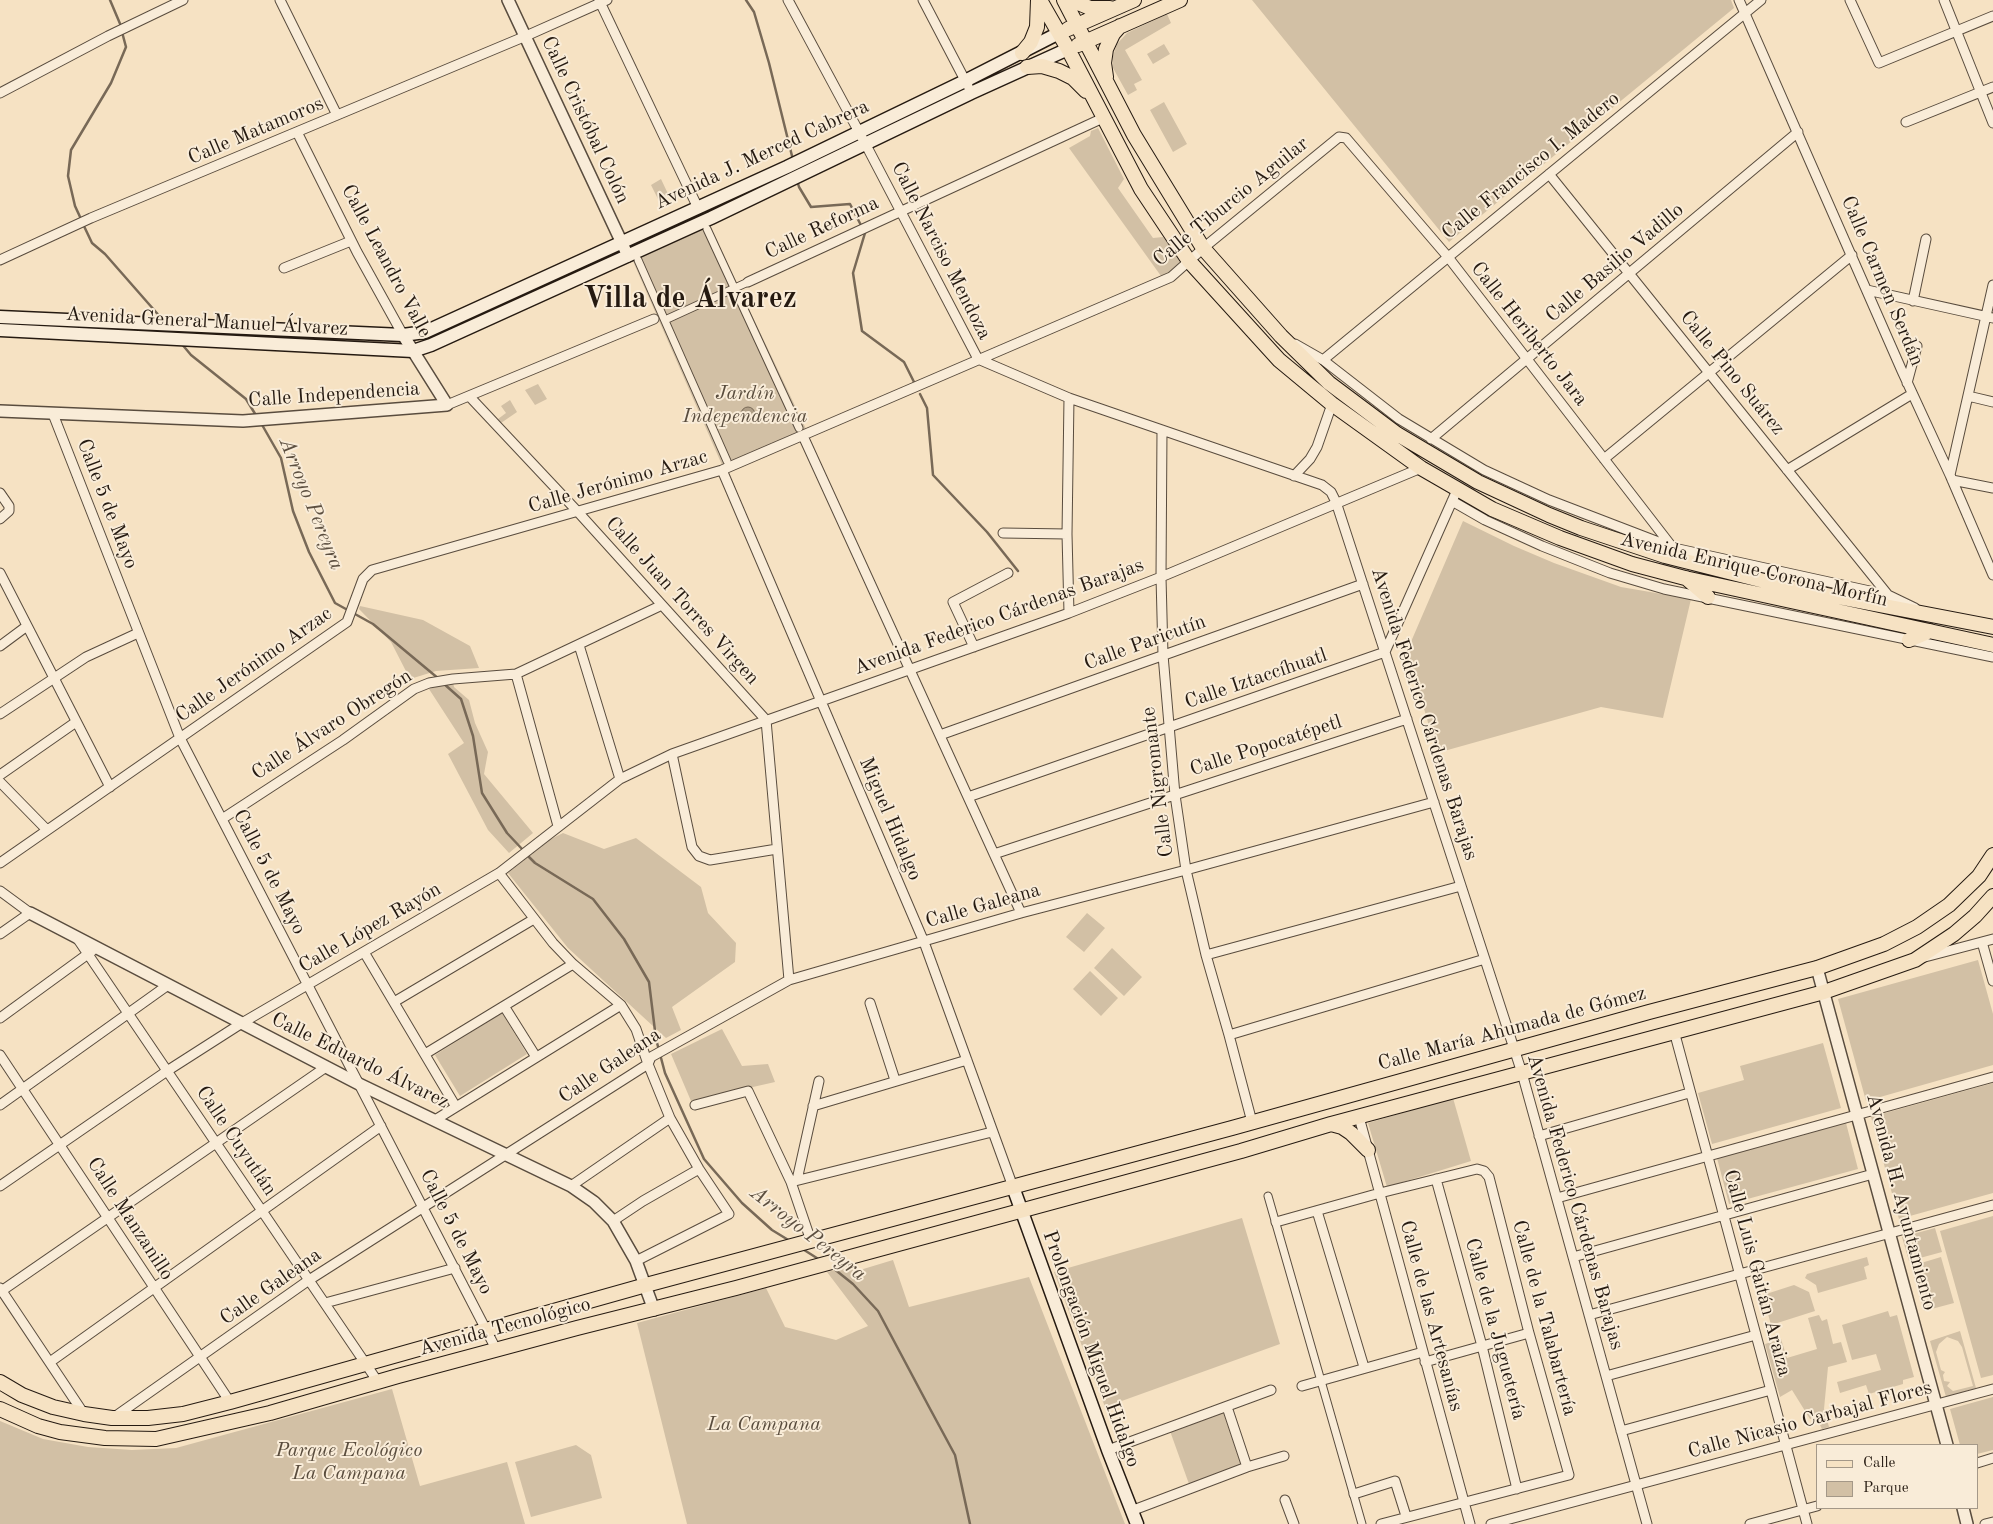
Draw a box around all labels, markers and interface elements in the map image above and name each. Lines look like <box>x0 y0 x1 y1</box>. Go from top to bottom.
street label: Calle Cristóbal Colón <box>536 32 634 208</box>
street label: Calle Francisco I. Madero <box>1437 87 1625 245</box>
street label: Calle Matamoros <box>185 92 327 170</box>
street label: Avenida J. Merced Cabrera <box>651 95 873 215</box>
street label: Calle Tiburcio Aguilar <box>1148 132 1314 272</box>
street label: Calle Narciso Mendoza <box>886 158 996 344</box>
street label: Calle Leandro Valle <box>335 180 437 342</box>
street label: Calle Reforma <box>761 191 883 265</box>
street label: Calle Carmen Serdán <box>1835 192 1929 370</box>
street label: Calle Basilio Vadillo <box>1541 198 1689 328</box>
street label: Calle Heriberto Jara <box>1465 257 1593 411</box>
district label: Villa de Álvarez <box>583 281 797 317</box>
street label: Avenida General Manuel Álvarez <box>65 303 349 341</box>
street label: Calle Pino Suárez <box>1674 306 1790 440</box>
street label: Calle Independencia <box>247 377 421 413</box>
park label: Jardín Independencia <box>683 382 807 429</box>
water label: Arroyo Pereyra <box>273 434 349 574</box>
street label: Calle 5 de Mayo <box>71 436 143 572</box>
street label: Calle Jerónimo Arzac <box>526 445 710 519</box>
street label: Calle Juan Torres Virgen <box>600 512 764 690</box>
street label: Avenida Enrique Corona Morfín <box>1618 527 1890 613</box>
street label: Avenida Federico Cárdenas Barajas <box>851 553 1147 681</box>
street label: Avenida Federico Cárdenas Barajas <box>1365 565 1483 863</box>
street label: Calle Jerónimo Arzac <box>171 602 337 728</box>
street label: Calle Paricutín <box>1081 610 1209 676</box>
street label: Calle Iztaccíhuatl <box>1182 643 1330 715</box>
street label: Calle Álvaro Obregón <box>247 664 417 786</box>
street label: Calle Nigromante <box>1137 705 1179 859</box>
street label: Calle Popocatépetl <box>1187 710 1345 782</box>
street label: Miguel Hidalgo <box>853 754 927 884</box>
street label: Calle 5 de Mayo <box>227 805 311 939</box>
street label: Calle López Rayón <box>295 878 445 978</box>
street label: Calle Galeana <box>923 878 1043 934</box>
street label: Calle María Ahumada de Gómez <box>1375 982 1649 1076</box>
street label: Calle Eduardo Álvarez <box>267 1008 453 1114</box>
street label: Calle Galeana <box>554 1023 666 1109</box>
street label: Avenida Federico Cárdenas Barajas <box>1521 1051 1629 1353</box>
street label: Calle Cuyutlán <box>190 1082 282 1200</box>
street label: Avenida H. Ayuntamiento <box>1860 1091 1942 1313</box>
street label: Calle Manzanillo <box>81 1153 179 1285</box>
street label: Calle 5 de Mayo <box>414 1165 498 1299</box>
street label: Calle Luis Gaitán Araiza <box>1718 1167 1796 1379</box>
water label: Arroyo Pereyra <box>745 1181 871 1287</box>
street label: Calle de las Artesanías <box>1394 1218 1468 1414</box>
street label: Calle de la Talabartería <box>1506 1218 1582 1418</box>
street label: Prolongación Miguel Hidalgo <box>1037 1227 1145 1471</box>
street label: Calle de la Juguetería <box>1459 1236 1531 1422</box>
street label: Calle Galeana <box>216 1243 326 1331</box>
street label: Avenida Tecnológico <box>417 1293 593 1361</box>
street label: Calle Nicasio Carbajal Flores <box>1685 1376 1935 1464</box>
park label: La Campana <box>707 1413 821 1437</box>
park label: Parque Ecológico La Campana <box>275 1439 423 1486</box>
legend <box>1816 1444 1978 1509</box>
text: Parque <box>1863 1481 1909 1496</box>

